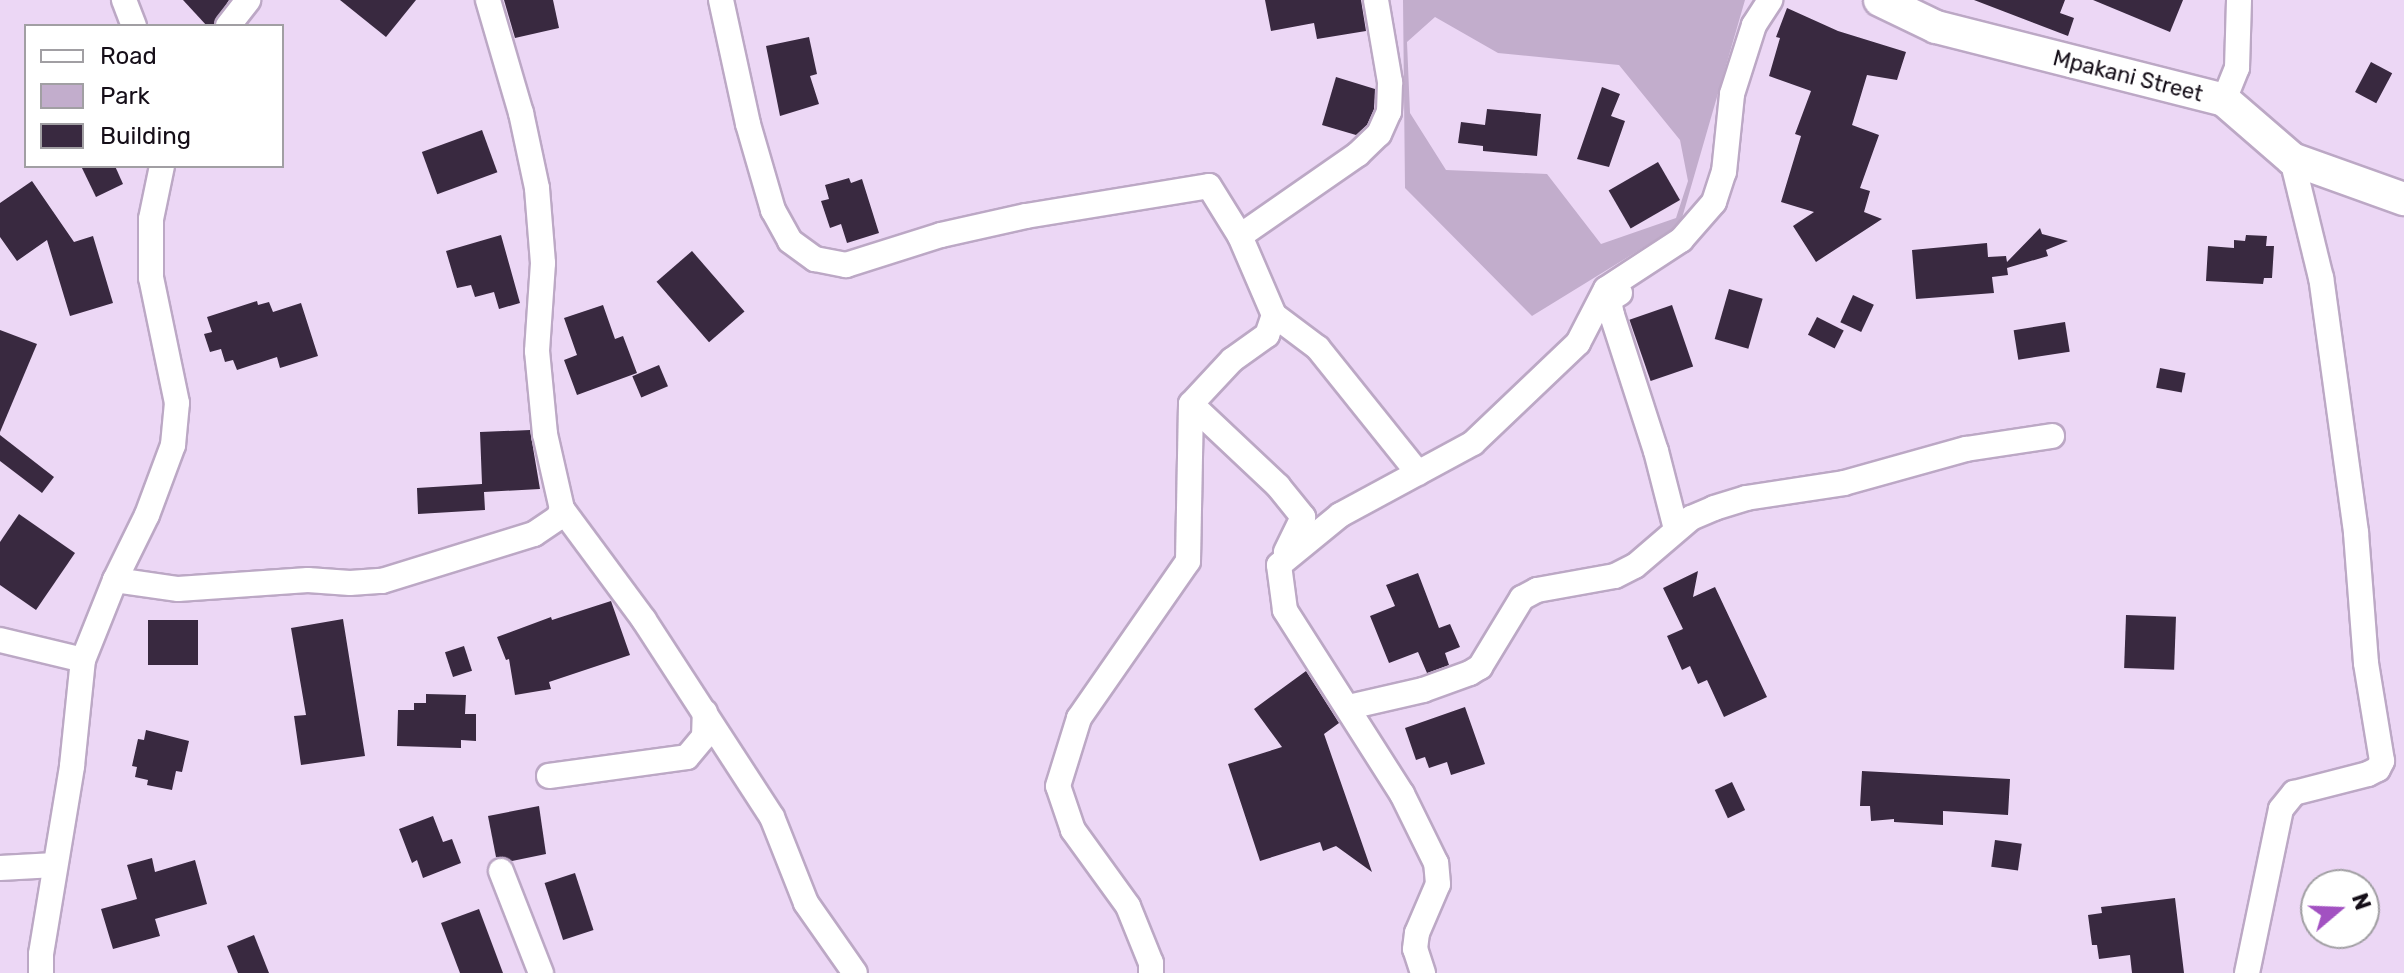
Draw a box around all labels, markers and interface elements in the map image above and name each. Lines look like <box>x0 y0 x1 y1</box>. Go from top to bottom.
legend <box>24 24 284 168</box>
text: Road <box>100 42 157 70</box>
street label: Mpakani Street <box>2050 45 2206 107</box>
text: Park <box>100 82 150 110</box>
text: Building <box>100 122 191 150</box>
north arrow <box>2300 869 2380 949</box>
text: N <box>2346 890 2377 914</box>

